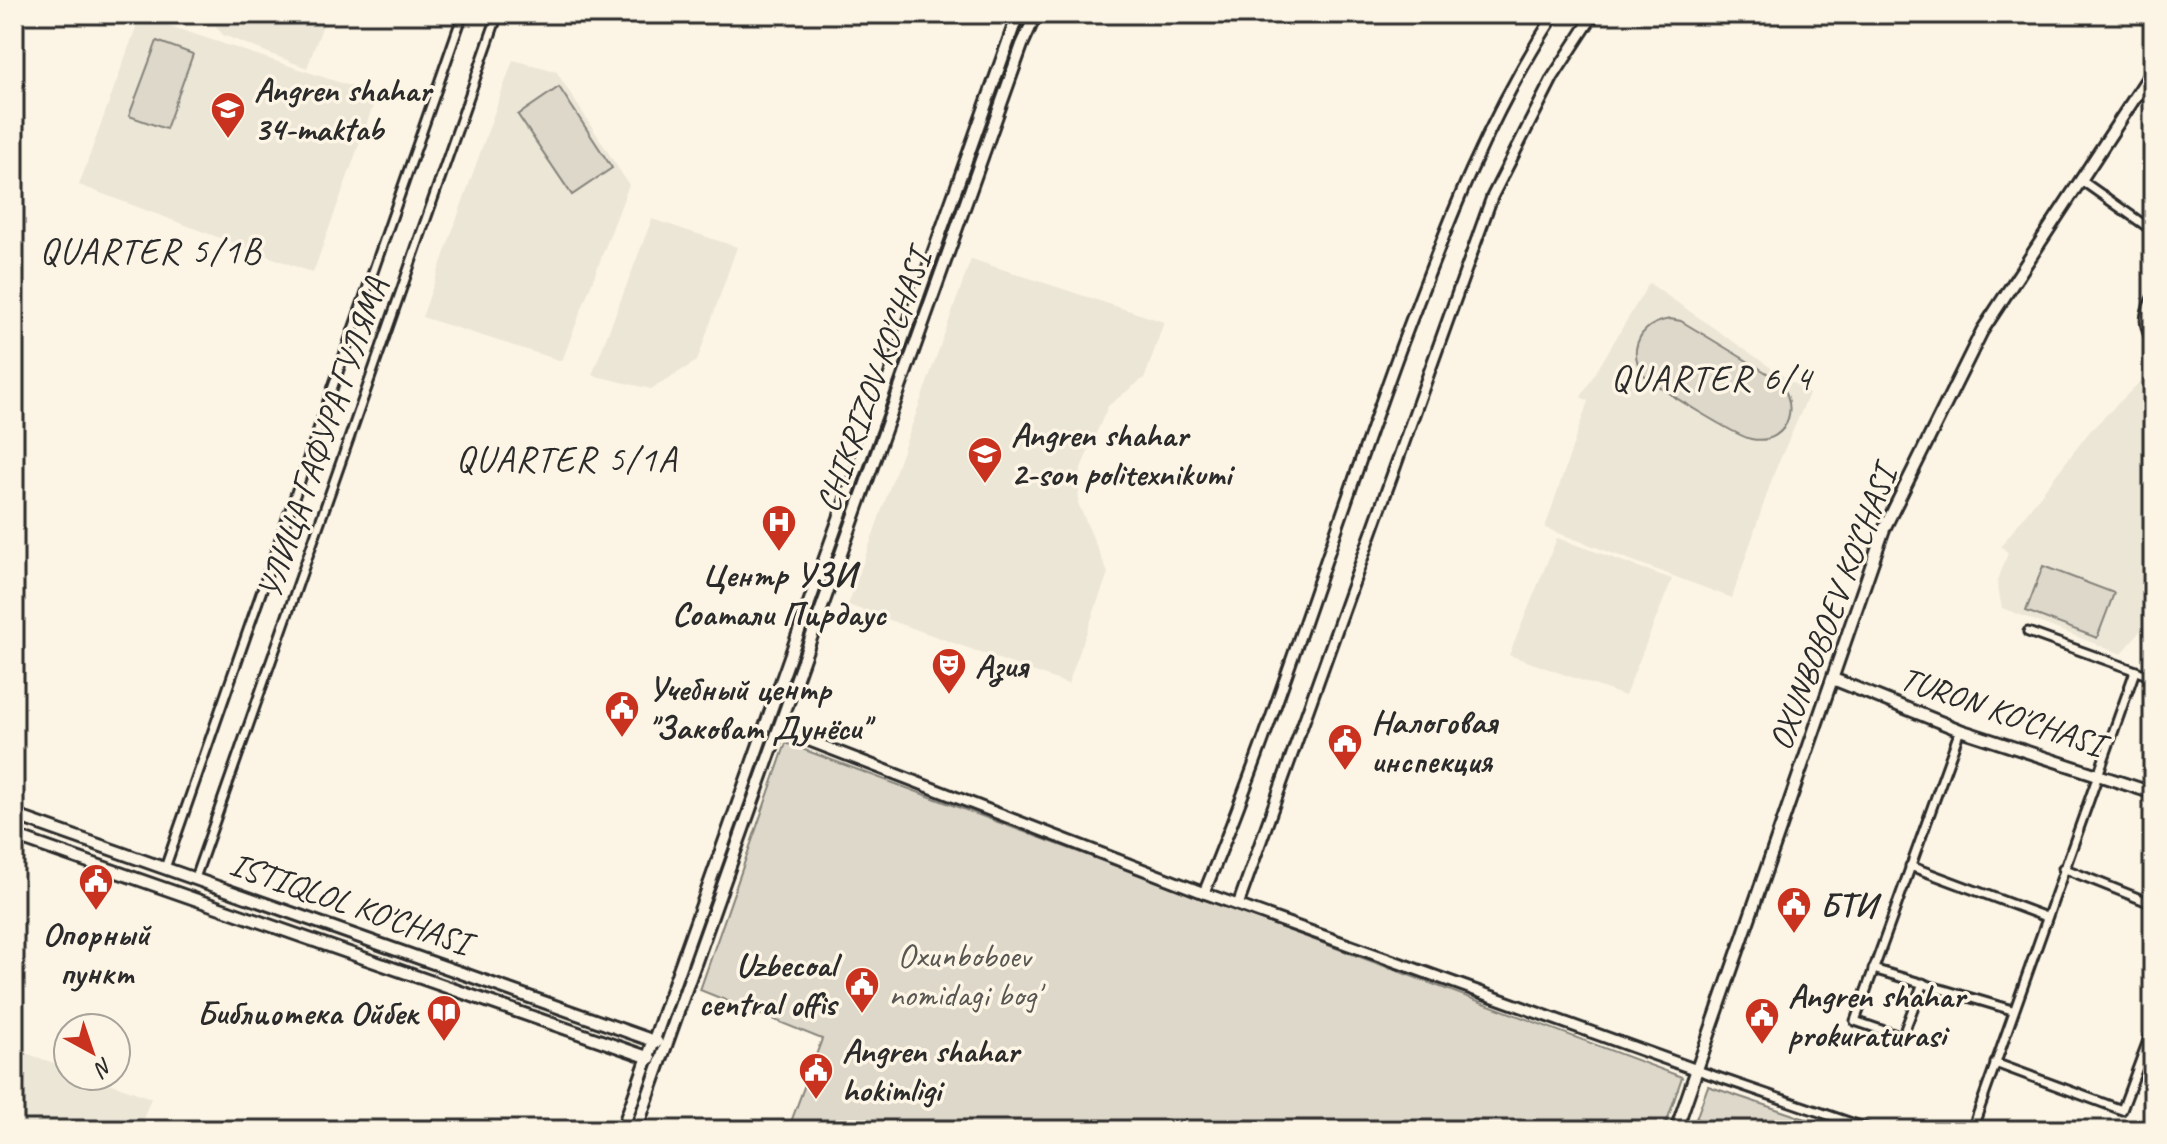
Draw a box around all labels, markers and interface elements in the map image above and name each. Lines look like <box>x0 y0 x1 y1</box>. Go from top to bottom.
place label: Angren shahar 34-maktab <box>254 68 434 150</box>
school or university icon: Angren shahar 34-maktab <box>209 90 247 140</box>
district label: QUARTER 5/1B <box>40 228 263 274</box>
street label: CHIKRIZOV KO'CHASI <box>806 237 943 518</box>
street label: УЛИЦА ГАФУРА ГУЛЯМА <box>247 271 397 604</box>
district label: QUARTER 6/4 <box>1611 355 1815 401</box>
place label: Angren shahar 2-son politexnikumi <box>1011 413 1235 495</box>
school or university icon: Angren shahar 2-son politexnikumi <box>966 435 1004 485</box>
district label: QUARTER 5/1A <box>456 436 678 482</box>
street label: OXUNBOBOEV KO'CHASI <box>1758 453 1908 756</box>
hospital icon: Центр УЗИ Соатали Пирдаус <box>760 503 798 553</box>
place label: Центр УЗИ Соатали Пирдаус <box>672 553 888 635</box>
place label: Азия <box>975 644 1030 688</box>
theatre icon: Азия <box>930 646 968 696</box>
street label: TURON KO'CHASI <box>1895 656 2116 768</box>
place label: Учебный центр "Заковат Дунёси" <box>648 667 876 749</box>
public building icon: Учебный центр "Заковат Дунёси" <box>603 689 641 739</box>
place label: Налоговая инспекция <box>1371 700 1499 782</box>
public building icon: Налоговая инспекция <box>1326 722 1364 772</box>
street label: ISTIQLOL KO'CHASI <box>224 842 483 967</box>
public building icon: Опорный пункт <box>77 862 115 912</box>
place label: БТИ <box>1820 883 1883 926</box>
public building icon: БТИ <box>1775 885 1813 935</box>
place label: Опорный пункт <box>42 912 152 994</box>
park label: Oxunboboev nomidagi bog' <box>888 934 1046 1016</box>
place label: Uzbecoal central offis <box>699 943 843 1025</box>
public building icon: Uzbecoal central offis <box>843 965 881 1015</box>
place label: Angren shahar prokuraturasi <box>1788 974 1968 1056</box>
place label: Библиотека Ойбек <box>197 991 420 1034</box>
library icon: Библиотека Ойбек <box>425 993 463 1043</box>
public building icon: Angren shahar prokuraturasi <box>1743 996 1781 1046</box>
north arrow <box>52 1012 132 1092</box>
place label: Angren shahar hokimligi <box>842 1029 1022 1111</box>
text: N <box>87 1051 118 1084</box>
public building icon: Angren shahar hokimligi <box>797 1051 835 1101</box>

